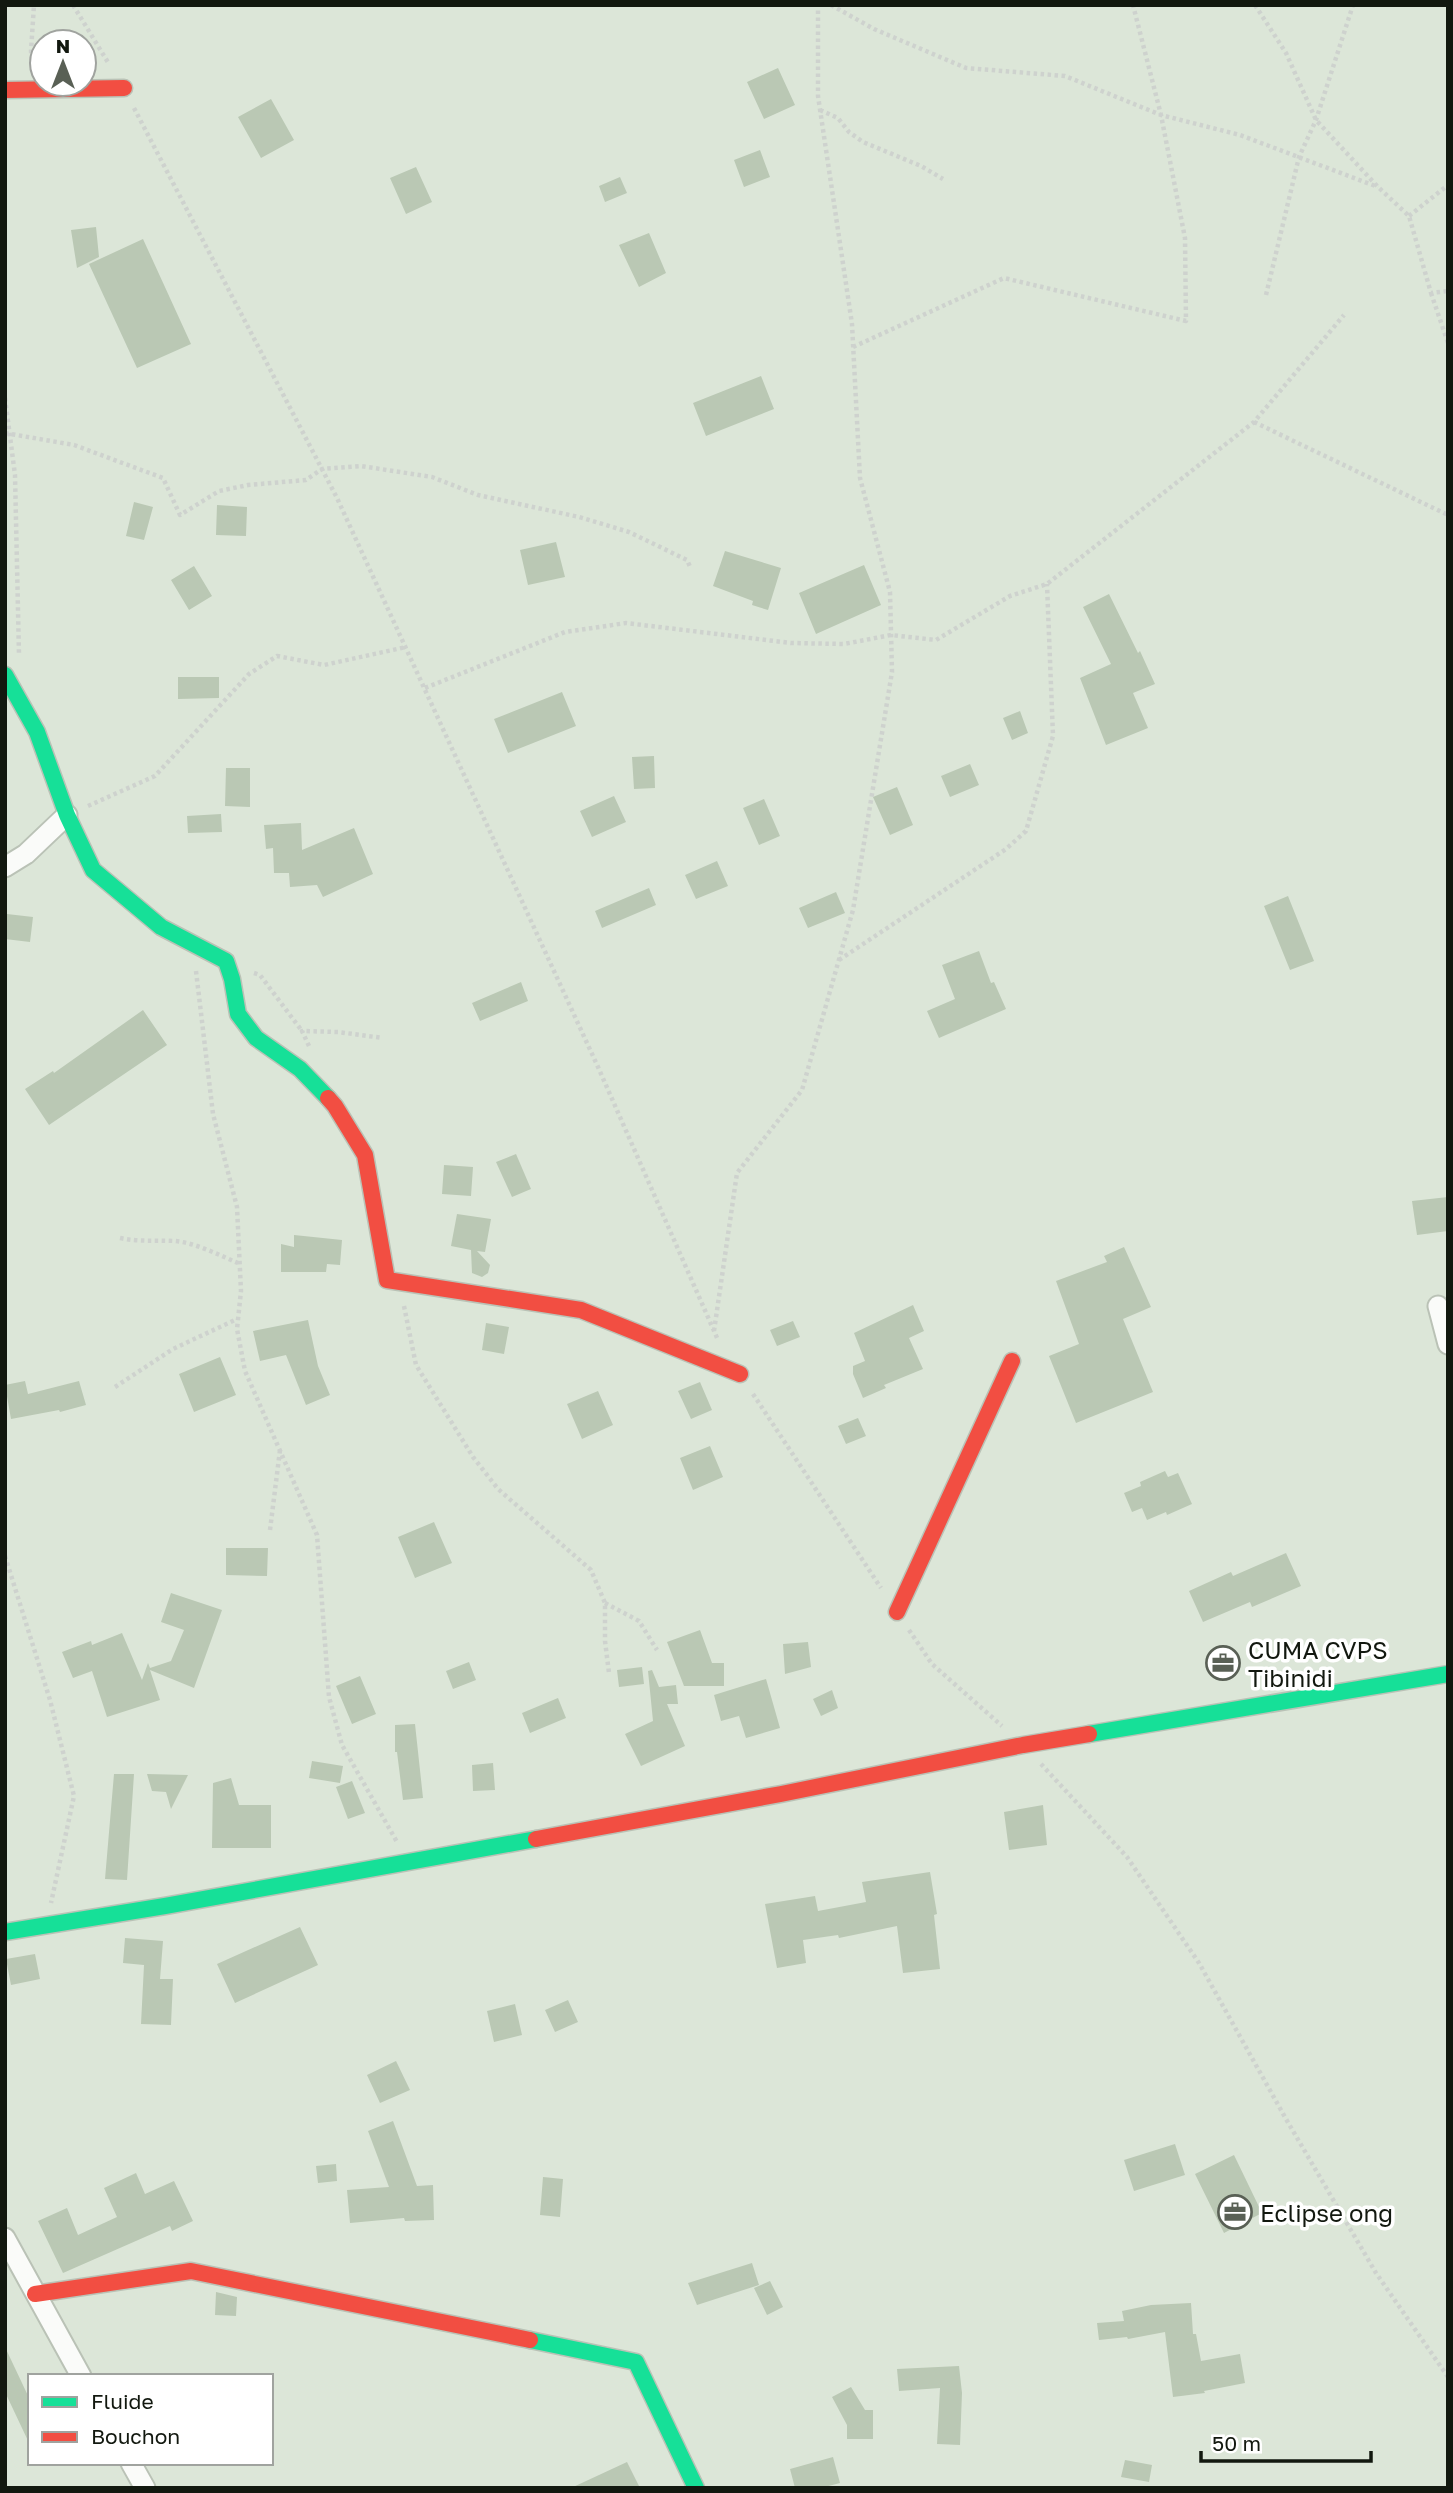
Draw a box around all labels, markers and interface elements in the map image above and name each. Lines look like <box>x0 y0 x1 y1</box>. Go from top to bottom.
north arrow <box>28 28 98 98</box>
text: N <box>56 34 70 57</box>
place label: CUMA CVPS Tibinidi <box>1248 1635 1388 1692</box>
office icon: CUMA CVPS Tibinidi <box>1204 1644 1242 1682</box>
office icon: Eclipse ong <box>1216 2193 1254 2231</box>
place label: Eclipse ong <box>1260 2198 1393 2227</box>
legend <box>28 2374 273 2465</box>
text: Fluide <box>91 2388 154 2414</box>
scale bar <box>1201 2420 1371 2464</box>
text: Bouchon <box>91 2423 180 2449</box>
text: 50 m <box>1212 2430 1261 2456</box>

